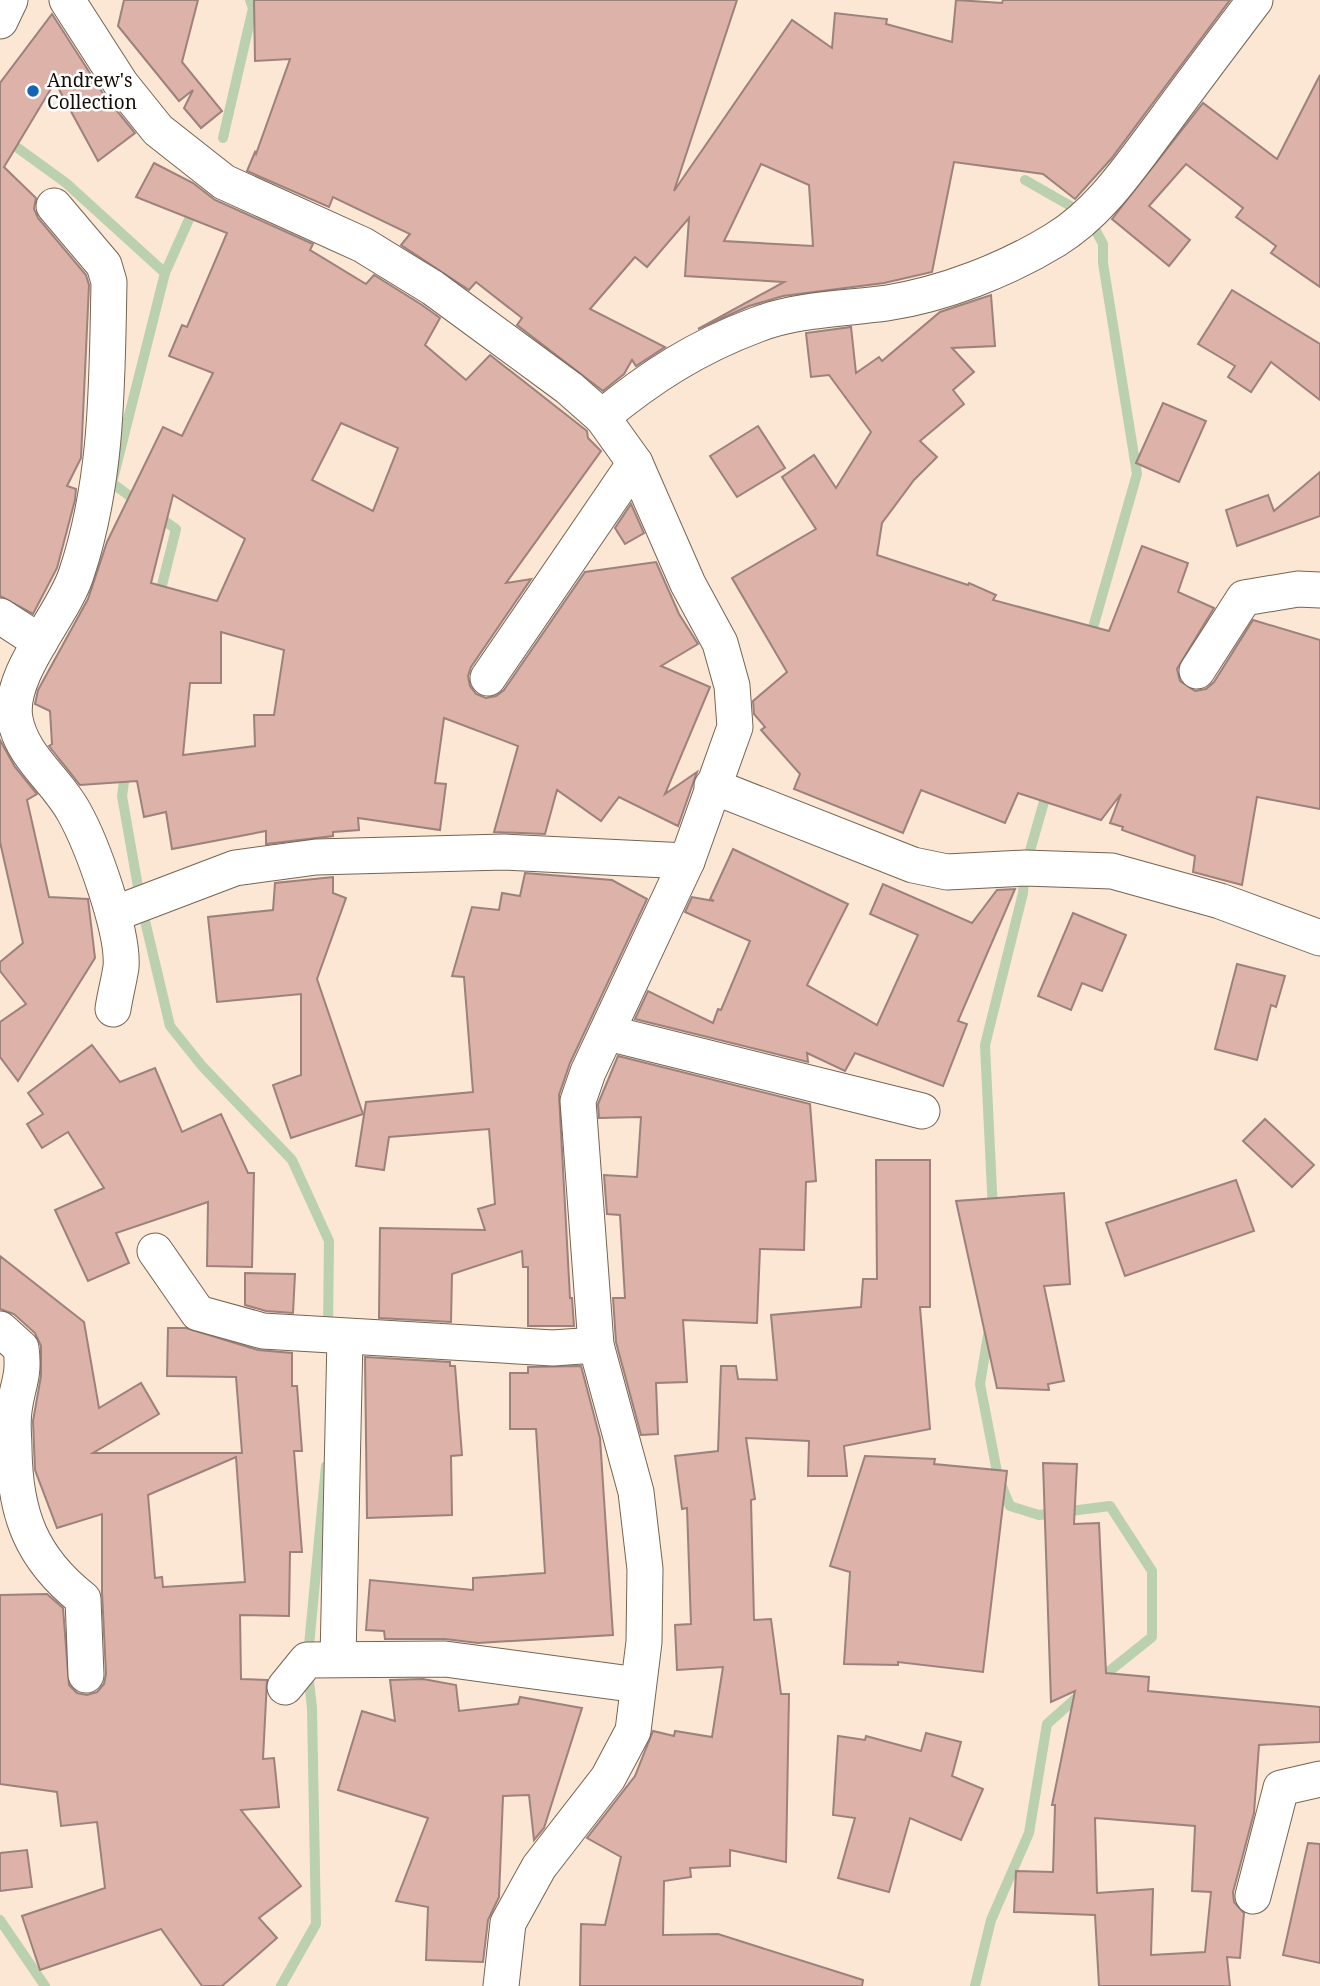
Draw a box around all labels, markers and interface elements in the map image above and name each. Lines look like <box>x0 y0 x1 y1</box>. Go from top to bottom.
place label: Andrew's Collection <box>47 67 137 115</box>
marker: Andrew's Collection <box>25 83 41 99</box>

